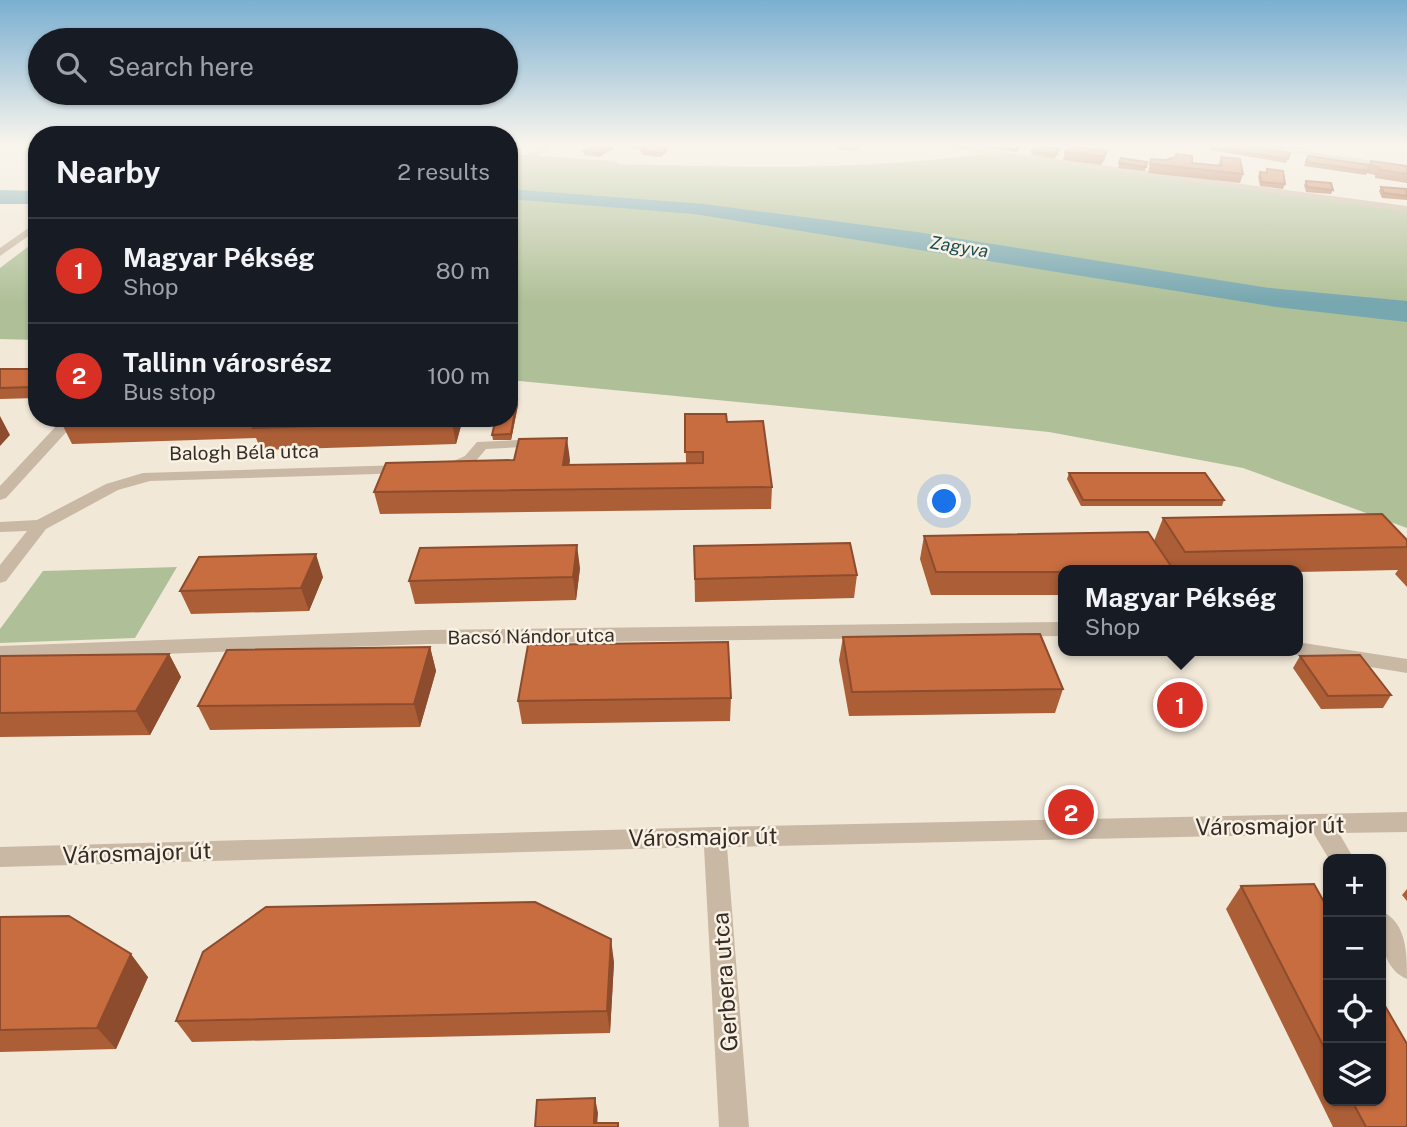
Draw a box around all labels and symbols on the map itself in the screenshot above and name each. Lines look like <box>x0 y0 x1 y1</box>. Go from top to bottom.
water label: Zagyva <box>928 232 990 261</box>
street label: Balogh Béla utca <box>169 440 319 464</box>
your location <box>927 484 961 518</box>
street label: Bacsó Nándor utca <box>447 624 615 648</box>
pin: 1 <box>1157 679 1203 731</box>
pin: 2 <box>1048 786 1094 838</box>
street label: Városmajor út <box>1195 811 1345 840</box>
street label: Városmajor út <box>628 822 778 851</box>
street label: Városmajor út <box>62 836 212 869</box>
street label: Gerbera utca <box>706 911 743 1053</box>

